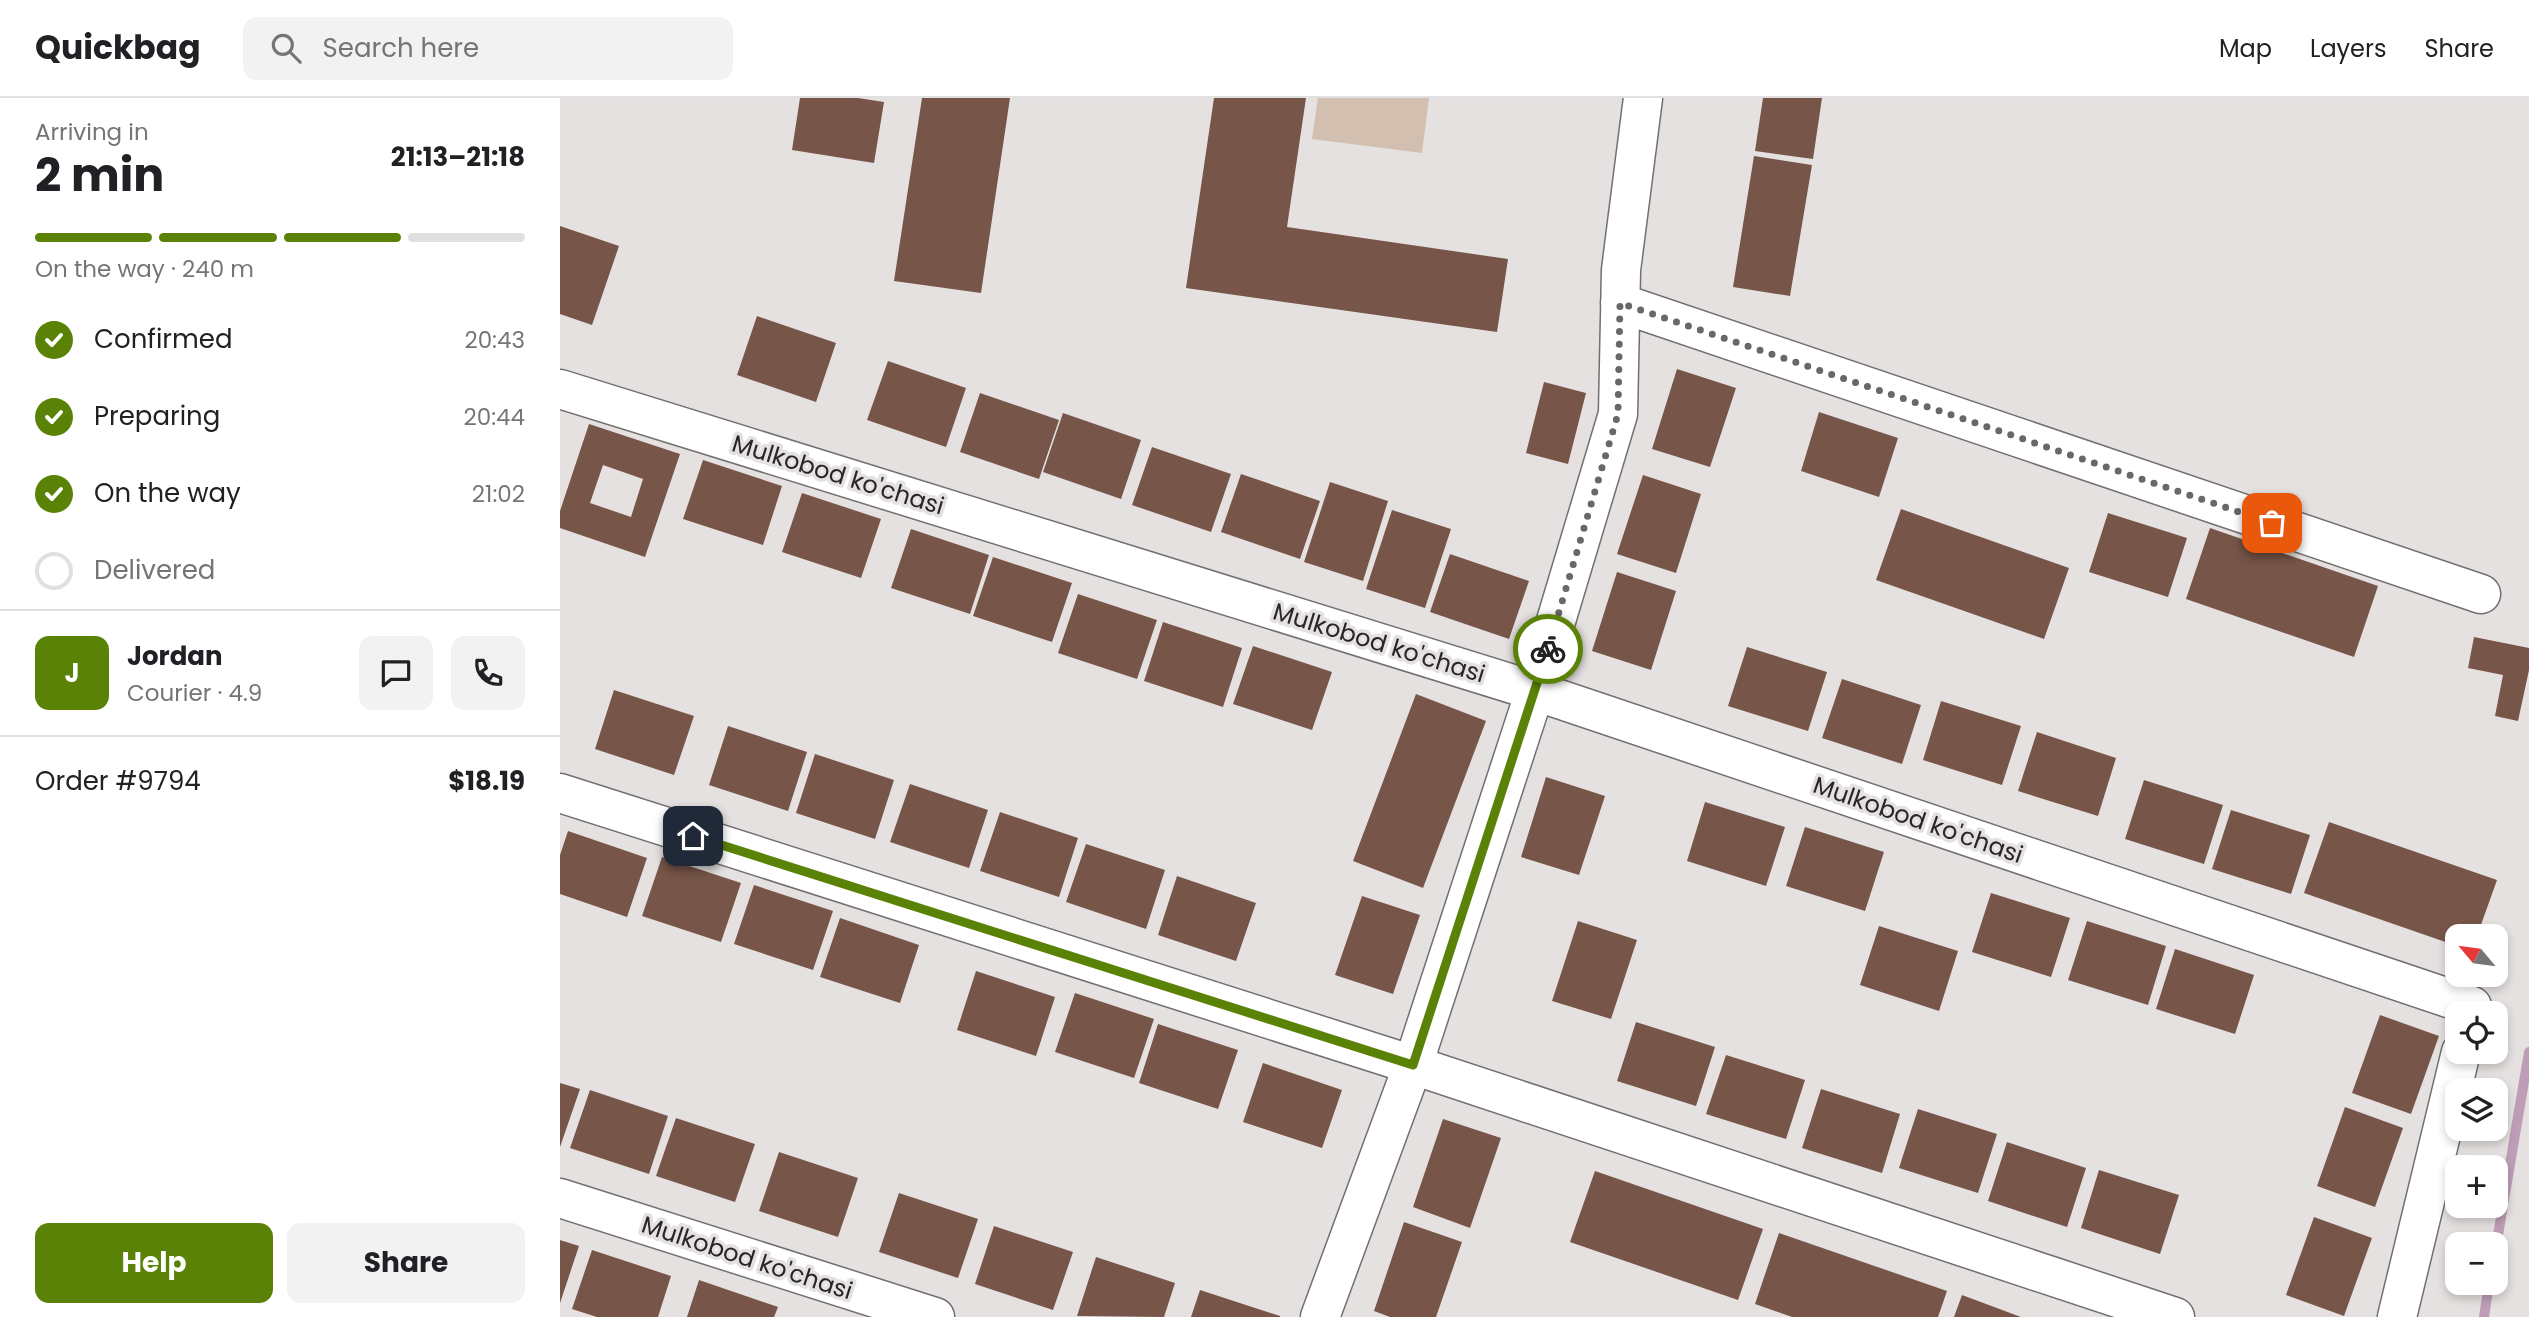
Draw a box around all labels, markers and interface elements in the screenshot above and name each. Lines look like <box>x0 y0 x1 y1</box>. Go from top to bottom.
search box <box>243 17 733 80</box>
text: Quickbag <box>35 24 201 71</box>
icon: search <box>267 29 305 67</box>
text: Search here <box>323 30 479 66</box>
text: Map <box>2219 32 2272 65</box>
text: Layers <box>2310 32 2386 65</box>
text: Share <box>2424 32 2494 65</box>
text: Arriving in <box>35 116 149 148</box>
text: 21:13–21:18 <box>391 139 525 175</box>
text: 2 min <box>35 143 164 207</box>
text: On the way · 240 m <box>35 253 254 285</box>
icon: check <box>35 321 73 359</box>
text: Confirmed <box>94 321 232 357</box>
text: 20:43 <box>464 324 525 356</box>
icon: check <box>35 398 73 436</box>
text: Preparing <box>94 398 220 434</box>
text: 20:44 <box>463 401 525 433</box>
street label: Mulkobod ko'chasi <box>728 427 948 522</box>
icon: check <box>35 475 73 513</box>
text: On the way <box>94 475 241 511</box>
text: 21:02 <box>472 478 525 510</box>
pin <box>2242 493 2302 553</box>
icon: bag <box>2253 504 2291 542</box>
text: Delivered <box>94 552 215 588</box>
street label: Mulkobod ko'chasi <box>1269 595 1489 690</box>
courier <box>1513 614 1583 684</box>
icon: bike <box>1529 630 1567 668</box>
button: chat <box>359 636 433 710</box>
button: phone <box>451 636 525 710</box>
text: Jordan <box>127 638 223 674</box>
text: J <box>64 655 80 691</box>
text: Courier · 4.9 <box>127 677 262 709</box>
text: Order #9794 <box>35 763 201 799</box>
text: $18.19 <box>448 763 525 799</box>
street label: Mulkobod ko'chasi <box>1809 768 2028 871</box>
pin <box>663 806 723 866</box>
icon: home <box>674 817 712 855</box>
north arrow <box>2445 924 2508 987</box>
map controls <box>2445 924 2508 1295</box>
button: locate <box>2445 1001 2508 1064</box>
button: layers <box>2445 1078 2508 1141</box>
button: + <box>2445 1155 2508 1218</box>
street label: Mulkobod ko'chasi <box>637 1208 857 1307</box>
button: Help <box>35 1223 273 1303</box>
button: Share <box>287 1223 525 1303</box>
button: − <box>2445 1232 2508 1295</box>

